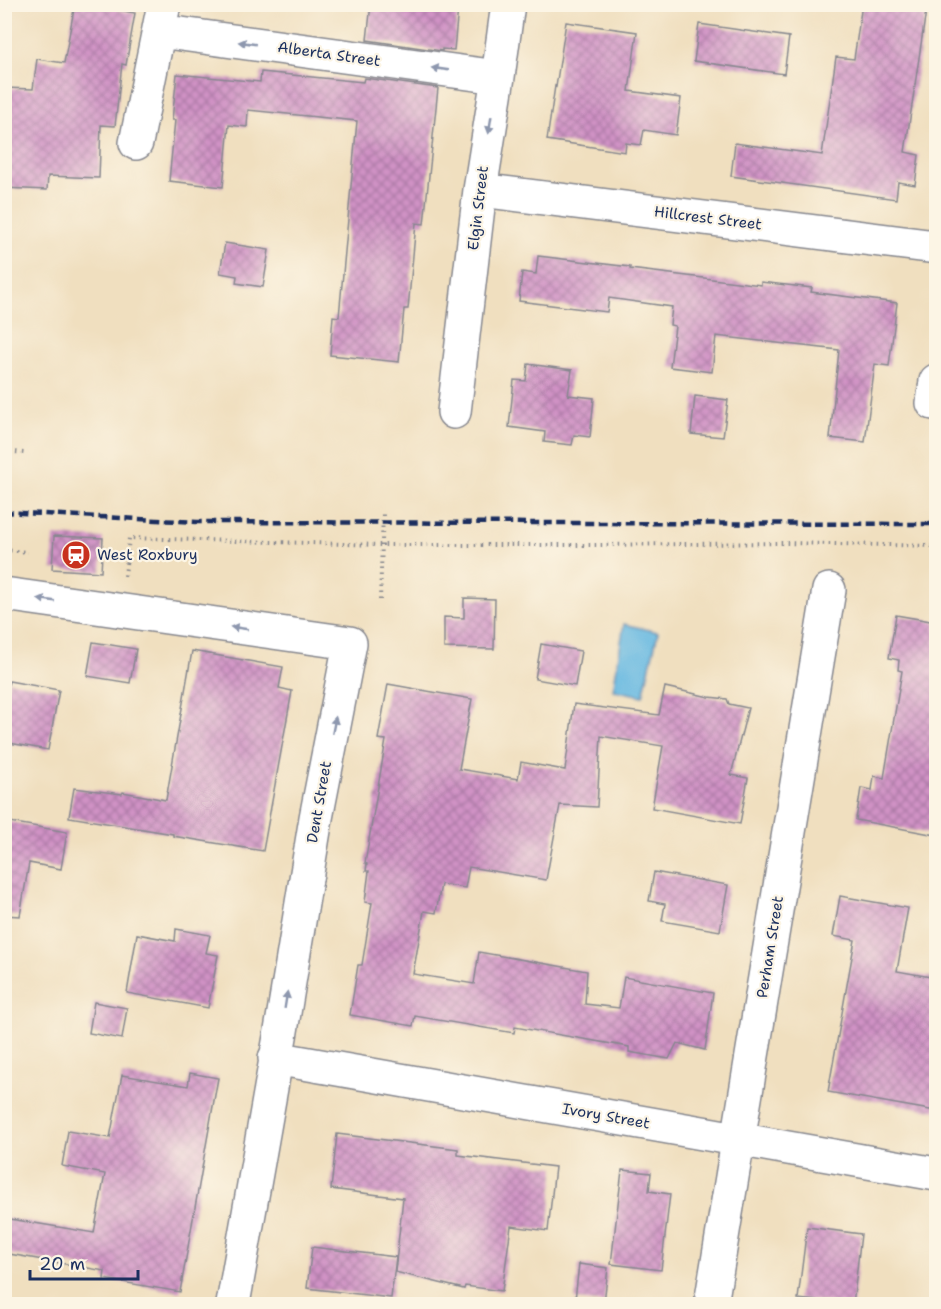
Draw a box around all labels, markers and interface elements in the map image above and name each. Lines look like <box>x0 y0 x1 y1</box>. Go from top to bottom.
street label: Alberta Street <box>276 37 382 71</box>
one-way arrow <box>237 38 256 48</box>
one-way arrow <box>431 64 450 73</box>
one-way arrow <box>486 115 495 134</box>
street label: Elgin Street <box>463 165 493 251</box>
street label: Hillcrest Street <box>653 201 763 235</box>
station icon: West Roxbury <box>60 539 92 571</box>
place label: West Roxbury <box>97 545 198 565</box>
one-way arrow <box>37 595 56 604</box>
one-way arrow <box>230 623 249 632</box>
one-way arrow <box>330 716 339 735</box>
street label: Dent Street <box>302 759 336 845</box>
street label: Perham Street <box>752 894 788 1000</box>
one-way arrow <box>282 991 291 1010</box>
street label: Ivory Street <box>561 1098 651 1134</box>
scale bar <box>30 1243 138 1281</box>
text: 20 m <box>39 1252 85 1276</box>

